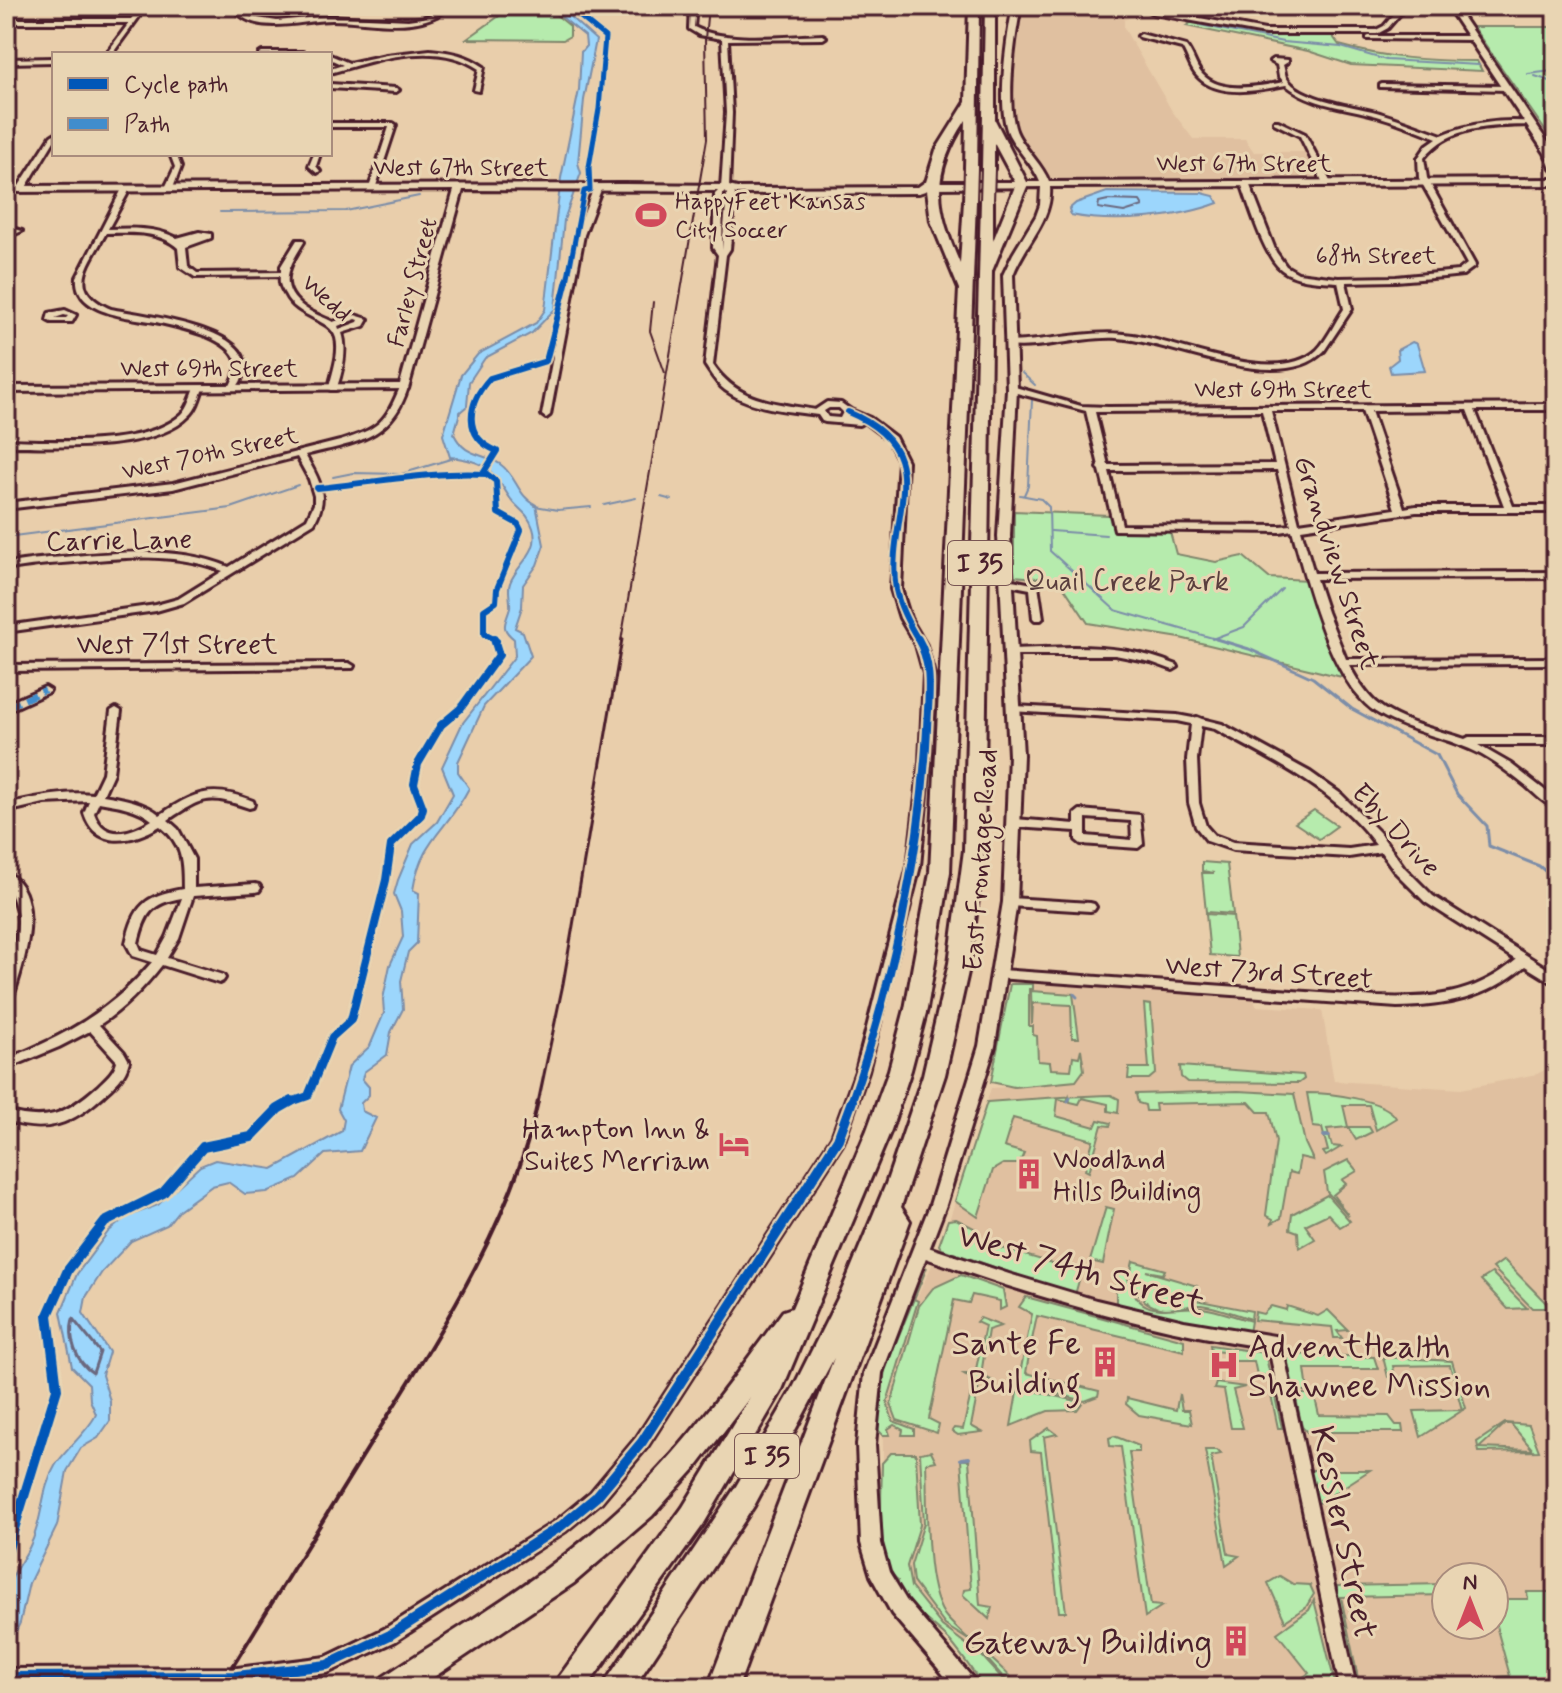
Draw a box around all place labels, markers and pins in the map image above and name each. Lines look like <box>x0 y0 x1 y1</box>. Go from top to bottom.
place label: HappyFeet Kansas City Soccer <box>675 187 866 246</box>
sports icon: HappyFeet Kansas City Soccer <box>634 198 668 232</box>
place label: Hampton Inn & Suites Merriam <box>522 1112 710 1181</box>
hotel icon: Hampton Inn & Suites Merriam <box>717 1127 751 1161</box>
place label: Woodland Hills Building <box>1053 1142 1201 1213</box>
building icon: Woodland Hills Building <box>1012 1157 1046 1191</box>
place label: Sante Fe Building <box>951 1322 1081 1409</box>
place label: AdventHealth Shawnee Mission <box>1248 1325 1491 1409</box>
building icon: Sante Fe Building <box>1088 1345 1122 1379</box>
hospital icon: AdventHealth Shawnee Mission <box>1207 1348 1241 1382</box>
place label: Gateway Building <box>963 1621 1212 1668</box>
building icon: Gateway Building <box>1219 1624 1253 1658</box>

